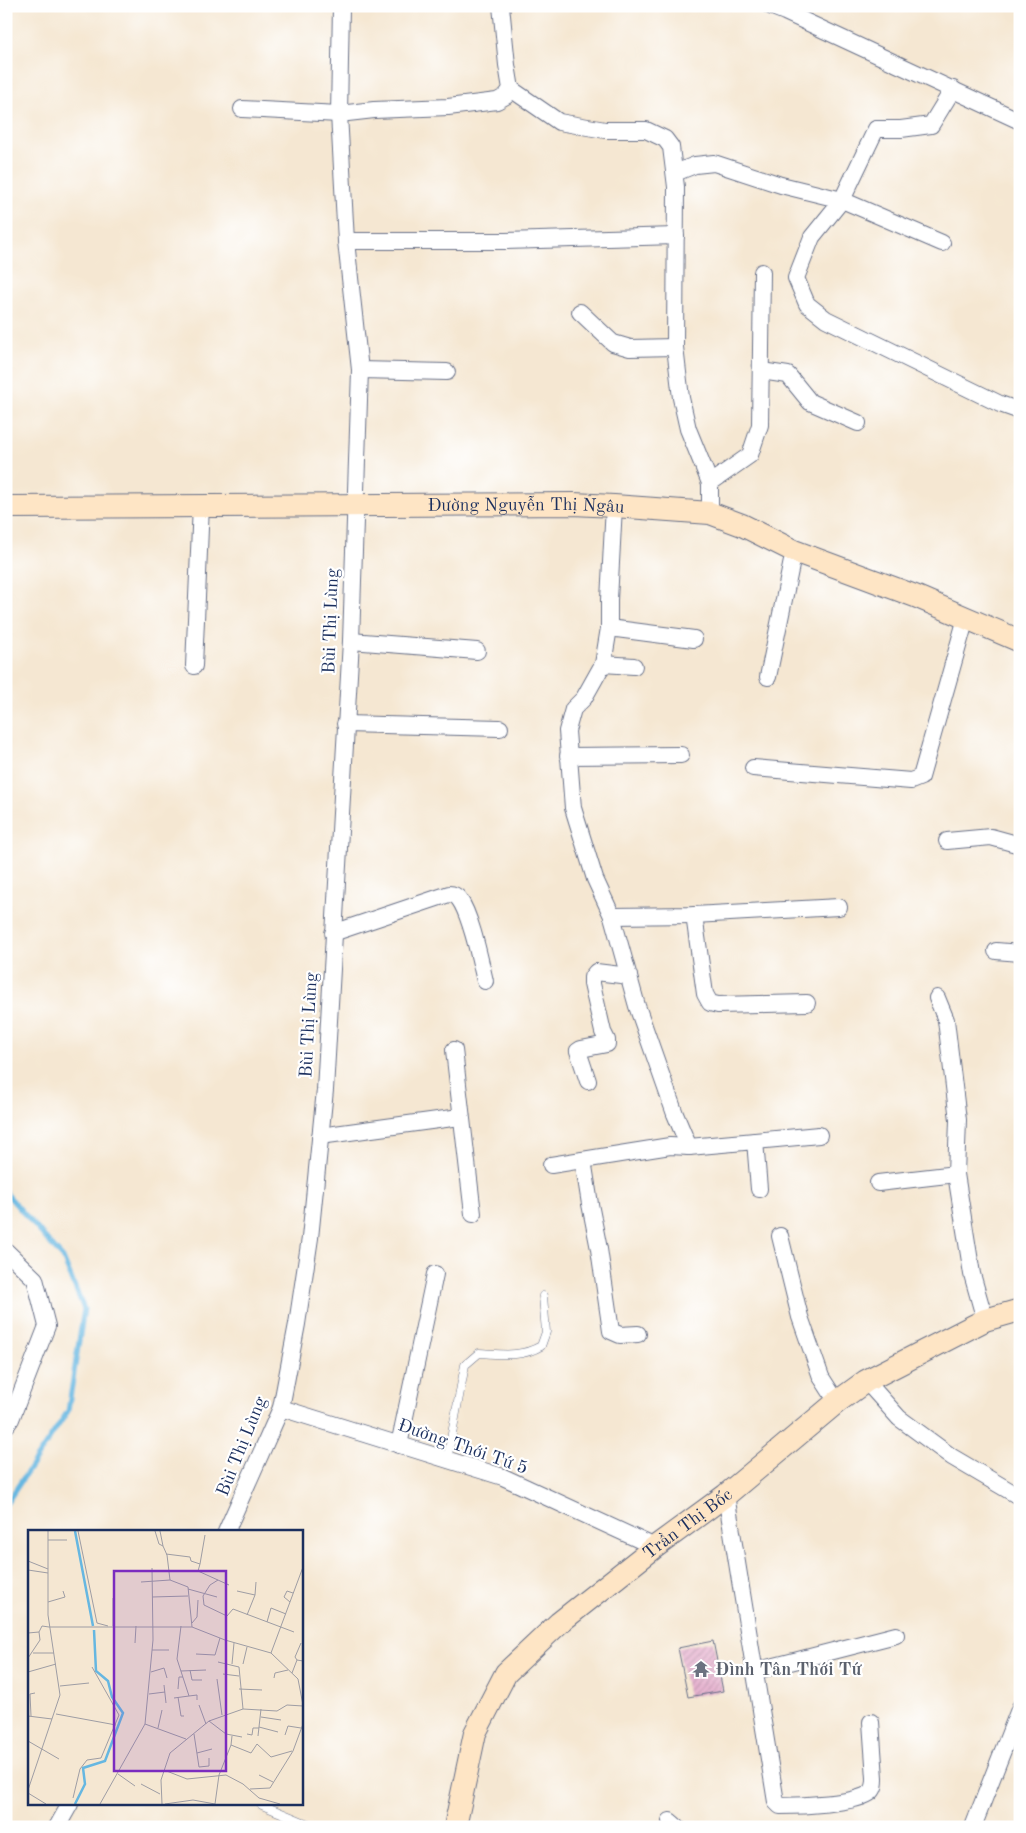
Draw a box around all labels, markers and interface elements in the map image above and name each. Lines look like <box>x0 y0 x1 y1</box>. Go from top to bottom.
street label: Đường Nguyễn Thị Ngâu <box>427 494 625 517</box>
street label: Bùi Thị Lùng <box>320 568 342 674</box>
street label: Bùi Thị Lùng <box>297 972 321 1078</box>
street label: Bùi Thị Lùng <box>214 1394 270 1499</box>
street label: Đường Thới Tứ 5 <box>395 1416 530 1478</box>
street label: Trần Thị Bốc <box>640 1486 736 1563</box>
inset map <box>28 1530 302 1806</box>
temple icon: Đình Tân Thới Tứ <box>691 1659 711 1679</box>
place label: Đình Tân Thới Tứ <box>715 1661 862 1679</box>

